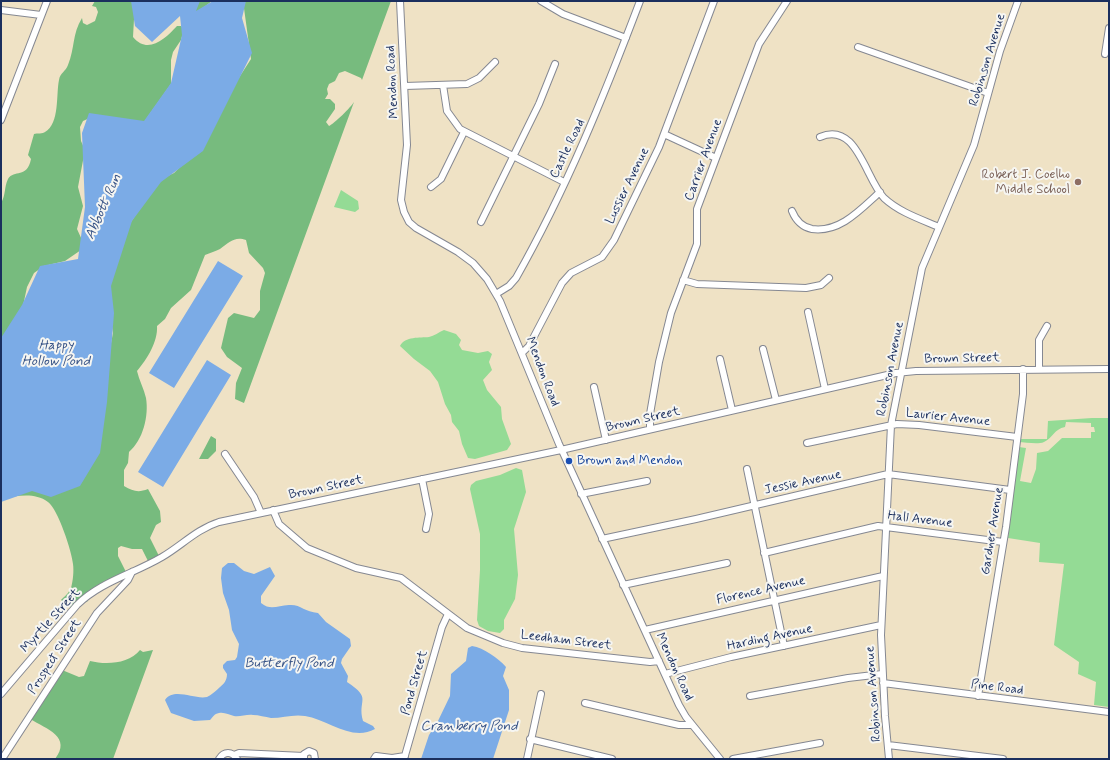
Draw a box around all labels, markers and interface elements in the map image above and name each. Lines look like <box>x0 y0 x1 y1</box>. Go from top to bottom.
street label: Robinson Avenue <box>967 12 1009 108</box>
street label: Mendon Road <box>383 45 403 119</box>
street label: Castle Road <box>547 117 589 181</box>
street label: Carrier Avenue <box>682 117 726 203</box>
street label: Lussier Avenue <box>603 145 653 227</box>
place label: Robert J. Coelho Middle School <box>981 167 1070 198</box>
water label: Abbott Run <box>82 172 126 242</box>
marker: Robert J. Coelho Middle School <box>1073 177 1083 187</box>
street label: Robinson Avenue <box>874 320 908 418</box>
street label: Mendon Road <box>522 335 562 409</box>
water label: Happy Hollow Pond <box>22 338 90 370</box>
street label: Brown Street <box>924 351 1000 367</box>
street label: Brown Street <box>604 404 682 436</box>
street label: Laurier Avenue <box>905 406 991 430</box>
place label: Brown and Mendon <box>577 453 682 469</box>
marker: Brown and Mendon <box>564 456 574 466</box>
street label: Jessie Avenue <box>763 467 843 499</box>
street label: Brown Street <box>287 473 365 503</box>
street label: Gardner Avenue <box>978 486 1008 576</box>
street label: Hall Avenue <box>887 508 953 532</box>
street label: Florence Avenue <box>715 573 807 609</box>
street label: Myrtle Street <box>18 585 84 657</box>
street label: Prospect Street <box>25 617 85 697</box>
street label: Harding Avenue <box>726 621 814 655</box>
street label: Leedham Street <box>520 628 612 654</box>
street label: Mendon Road <box>651 631 697 703</box>
street label: Robinson Avenue <box>863 646 885 742</box>
street label: Pond Street <box>398 649 432 717</box>
water label: Butterfly Pond <box>245 656 333 672</box>
street label: Pine Road <box>970 677 1024 699</box>
water label: Cranberry Pond <box>420 719 518 735</box>

